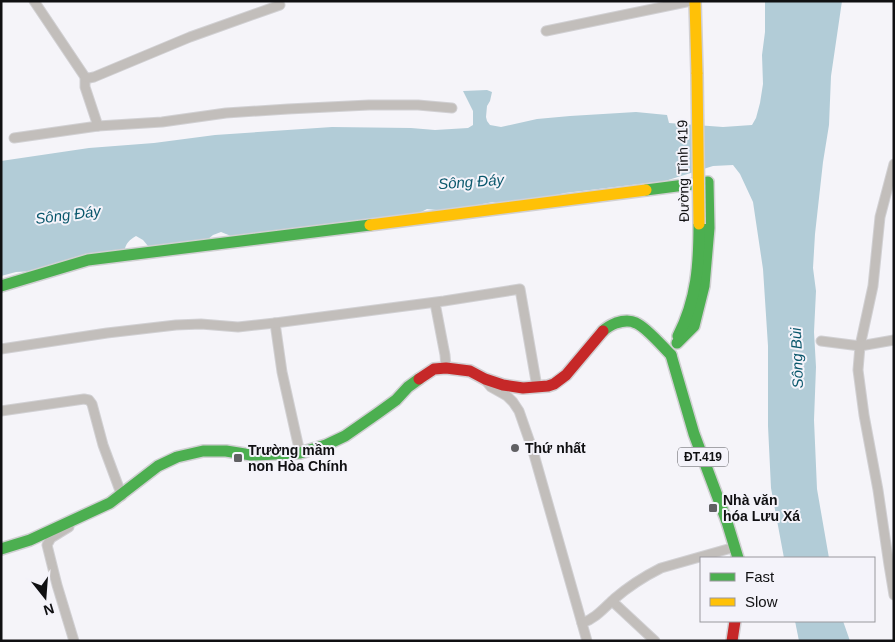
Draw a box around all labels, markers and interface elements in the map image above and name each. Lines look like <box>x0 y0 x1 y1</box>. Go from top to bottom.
street label: Đường Tỉnh 419 <box>674 119 692 222</box>
water label: Sông Đáy <box>438 171 506 192</box>
water label: Sông Đáy <box>34 202 103 227</box>
water label: Sông Bùi <box>787 327 806 389</box>
place label: Thứ nhất <box>525 440 586 456</box>
place label: Trường mầm non Hòa Chính <box>248 442 348 474</box>
marker: Thứ nhất <box>509 442 521 454</box>
road number: ĐT.419 <box>678 448 728 467</box>
marker: Trường mầm non Hòa Chính <box>232 452 244 464</box>
place label: Nhà văn hóa Lưu Xá <box>723 492 800 524</box>
marker: Nhà văn hóa Lưu Xá <box>707 502 719 514</box>
legend <box>700 557 875 622</box>
text: Fast <box>745 568 775 585</box>
north arrow <box>20 572 70 622</box>
text: Slow <box>745 593 778 610</box>
text: N <box>42 600 56 619</box>

